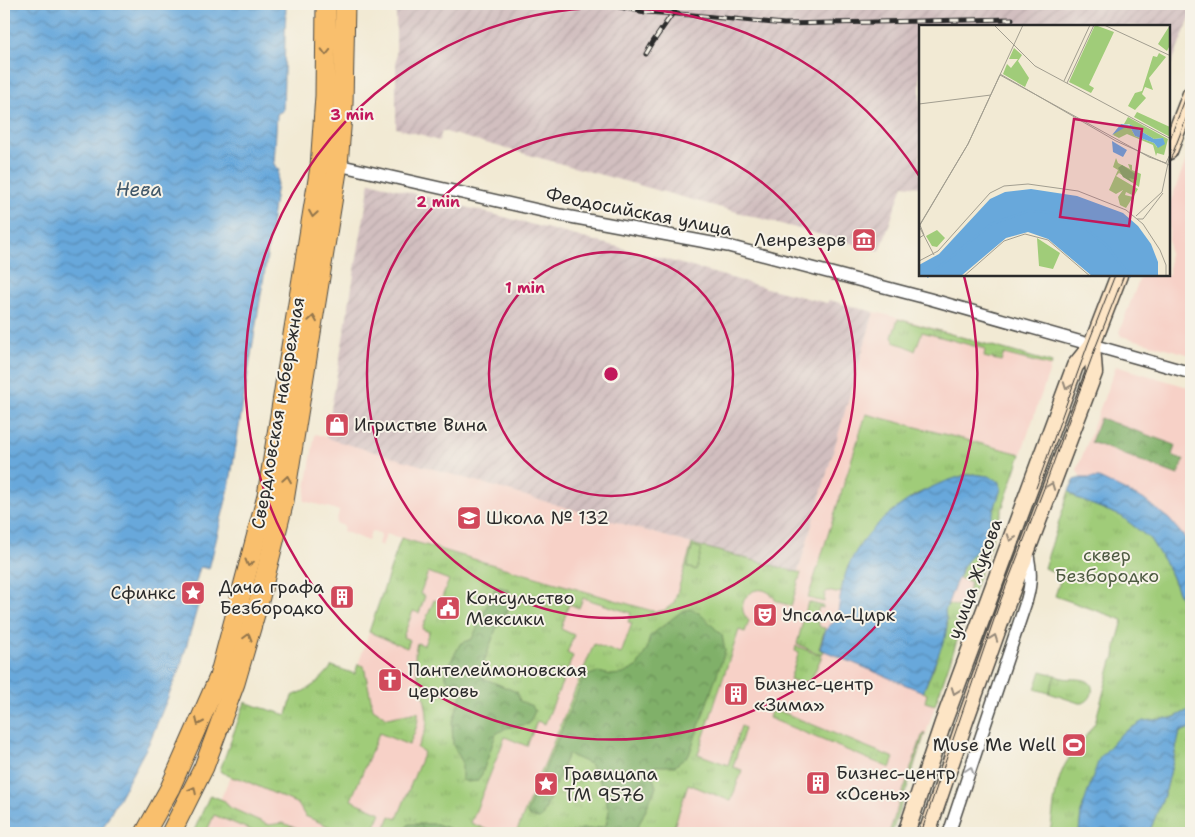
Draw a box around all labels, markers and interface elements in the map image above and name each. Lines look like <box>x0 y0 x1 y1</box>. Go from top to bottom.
inset map <box>919 25 1170 276</box>
one-way arrow <box>321 49 331 57</box>
text: 3 min <box>330 105 374 125</box>
water label: Нева <box>116 177 162 202</box>
street label: Феодосийская улица <box>544 182 734 242</box>
text: 2 min <box>416 192 460 212</box>
one-way arrow <box>308 210 318 219</box>
museum icon: Ленрезерв <box>851 227 877 253</box>
place label: Ленрезерв <box>754 228 846 252</box>
text: 1 min <box>505 278 545 298</box>
street label: Свердловская набережная <box>246 295 310 531</box>
one-way arrow <box>308 315 318 323</box>
centre of rings <box>602 365 620 383</box>
one-way arrow <box>1063 381 1073 390</box>
shop icon: Игристые Вина <box>324 412 350 438</box>
place label: Игристые Вина <box>354 413 487 437</box>
one-way arrow <box>282 475 292 484</box>
one-way arrow <box>1045 482 1055 491</box>
school or university icon: Школа № 132 <box>456 505 482 531</box>
place label: Школа № 132 <box>486 506 609 530</box>
street label: улица Жукова <box>942 515 1008 643</box>
one-way arrow <box>1007 534 1017 542</box>
park label: сквер Безбородко <box>1055 543 1159 588</box>
one-way arrow <box>245 559 255 567</box>
place label: Дача графа Безбородко <box>219 575 324 620</box>
place icon: Сфинкс <box>180 580 206 606</box>
place label: Сфинкс <box>111 581 176 605</box>
building icon: Дача графа Безбородко <box>329 584 355 610</box>
place label: Консульство Мексики <box>466 586 574 631</box>
public building icon: Консульство Мексики <box>435 595 461 621</box>
theatre icon: Упсала-Цирк <box>752 602 778 628</box>
place label: Упсала-Цирк <box>782 603 896 627</box>
one-way arrow <box>243 633 253 642</box>
one-way arrow <box>988 634 998 643</box>
place label: Пантелеймоновская церковь <box>408 658 587 703</box>
church icon: Пантелеймоновская церковь <box>377 667 403 693</box>
place label: Бизнес-центр «Зима» <box>754 672 874 717</box>
building icon: Бизнес-центр «Зима» <box>723 681 749 707</box>
one-way arrow <box>951 686 961 695</box>
one-way arrow <box>195 717 206 726</box>
sports icon: Muse Me Well <box>1061 732 1087 758</box>
place label: Muse Me Well <box>933 733 1057 757</box>
place label: Бизнес-центр «Осень» <box>836 761 956 806</box>
place label: Гравицапа ТМ 9576 <box>564 762 658 807</box>
one-way arrow <box>964 767 974 775</box>
building icon: Бизнес-центр «Осень» <box>805 770 831 796</box>
place icon: Гравицапа ТМ 9576 <box>533 771 559 797</box>
one-way arrow <box>187 786 197 795</box>

